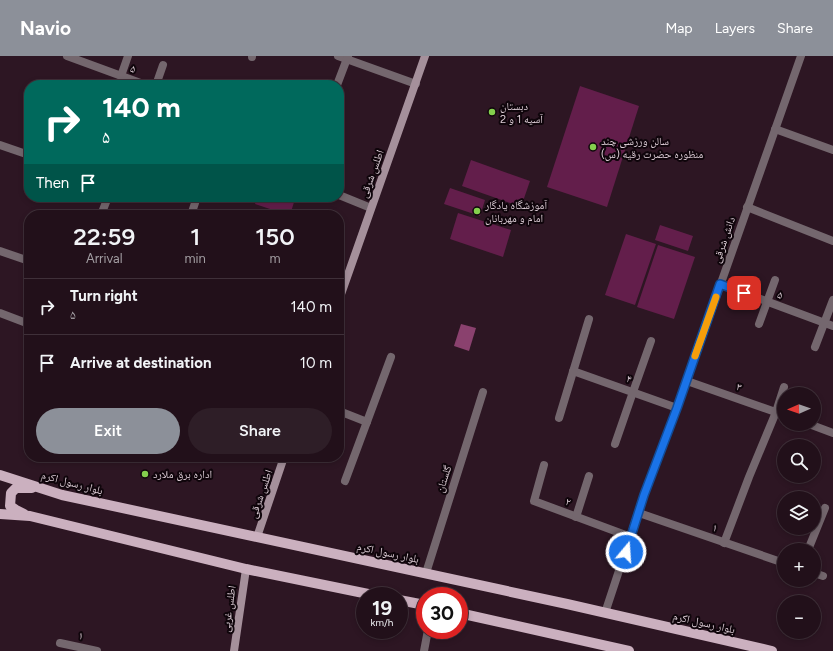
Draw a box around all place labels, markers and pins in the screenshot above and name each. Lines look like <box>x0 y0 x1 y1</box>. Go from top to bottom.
place label: دبستان آسیه 1 و 2 <box>500 100 543 126</box>
marker: دبستان آسیه 1 و 2 <box>487 107 497 117</box>
place label: سالن ورزشی چند منظوره حضرت رقیه (س) <box>601 135 703 161</box>
marker: سالن ورزشی چند منظوره حضرت رقیه (س) <box>588 142 598 152</box>
place label: آموزشگاه یادگار امام و مهربانان <box>484 199 547 225</box>
marker: آموزشگاه یادگار امام و مهربانان <box>472 206 482 216</box>
pin <box>727 276 761 310</box>
place label: اداره برق ملارد <box>153 468 212 481</box>
marker: اداره برق ملارد <box>140 469 150 479</box>

